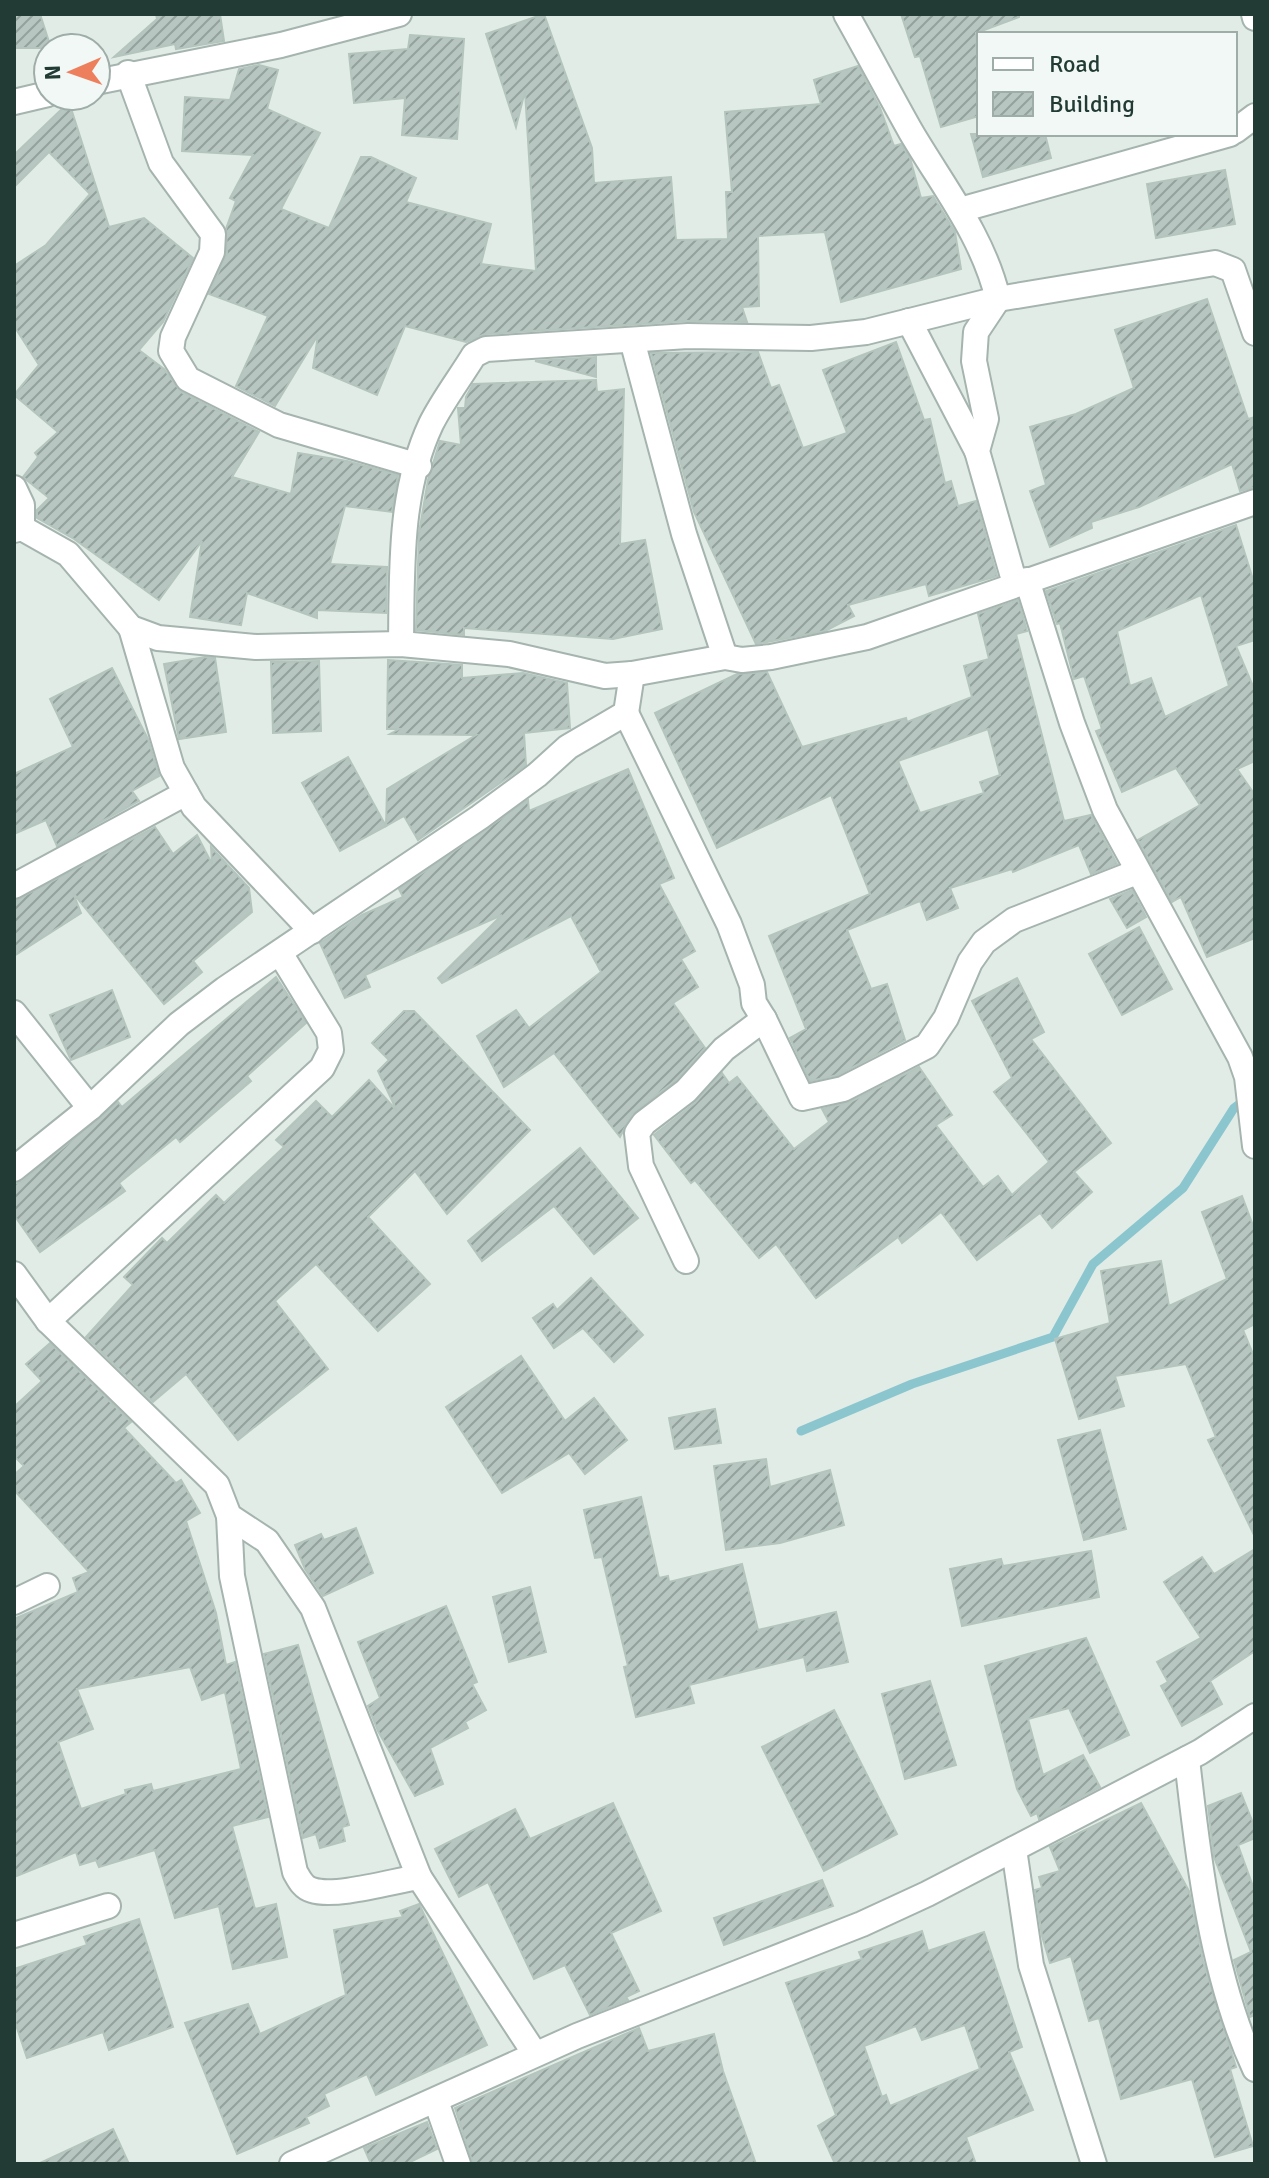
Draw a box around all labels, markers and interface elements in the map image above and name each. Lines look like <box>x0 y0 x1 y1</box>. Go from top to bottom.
north arrow <box>32 32 112 112</box>
legend <box>977 32 1237 136</box>
text: Road <box>1049 49 1100 79</box>
text: N <box>39 65 66 81</box>
text: Building <box>1049 89 1135 119</box>

